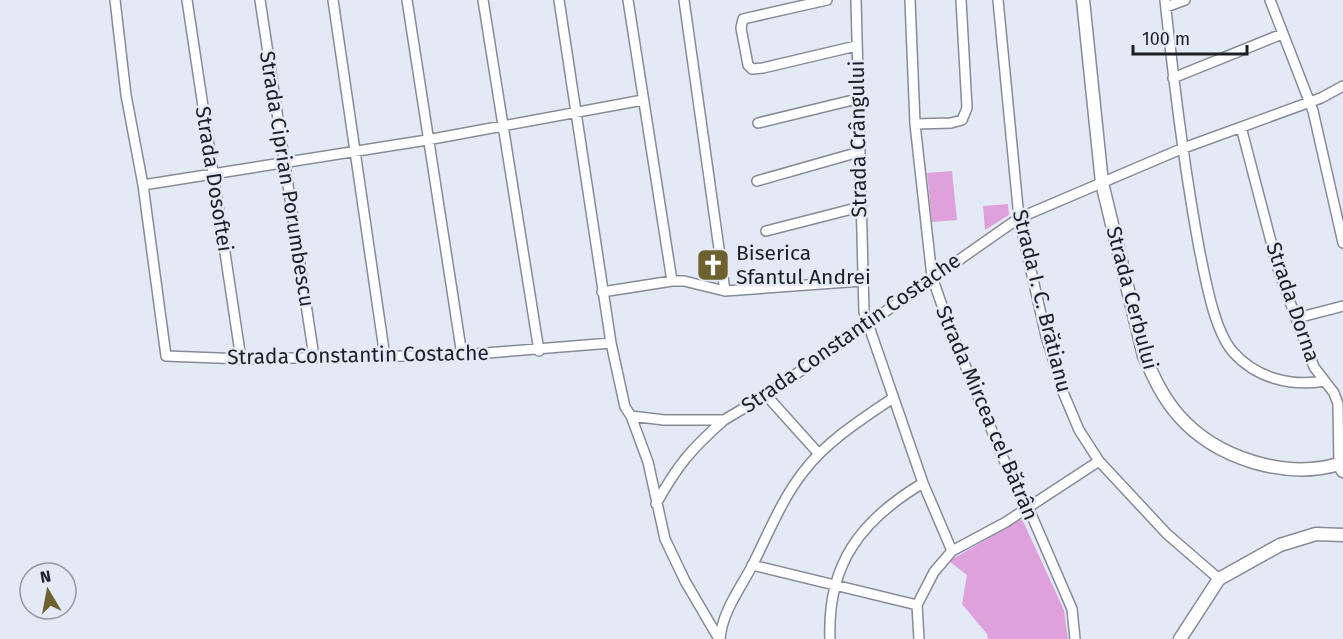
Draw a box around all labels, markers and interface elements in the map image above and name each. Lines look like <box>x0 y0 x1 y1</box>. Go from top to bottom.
scale bar <box>1133 18 1247 56</box>
text: 100 m <box>1142 28 1190 50</box>
street label: Strada Ciprian Porumbescu <box>254 49 320 309</box>
street label: Strada Crângului <box>844 60 872 218</box>
street label: Strada Dosoftei <box>190 104 238 254</box>
street label: Strada I. C. Brătianu <box>1007 207 1077 395</box>
street label: Strada Cerbului <box>1100 224 1164 372</box>
street label: Strada Dorna <box>1260 239 1326 365</box>
place label: Biserica Sfantul Andrei <box>736 240 871 290</box>
church icon: Biserica Sfantul Andrei <box>695 247 731 283</box>
street label: Strada Constantin Costache <box>736 247 966 419</box>
street label: Strada Mircea cel Bătrân <box>930 302 1044 524</box>
street label: Strada Constantin Costache <box>227 340 489 370</box>
north arrow <box>18 561 78 621</box>
text: N <box>39 566 52 587</box>

